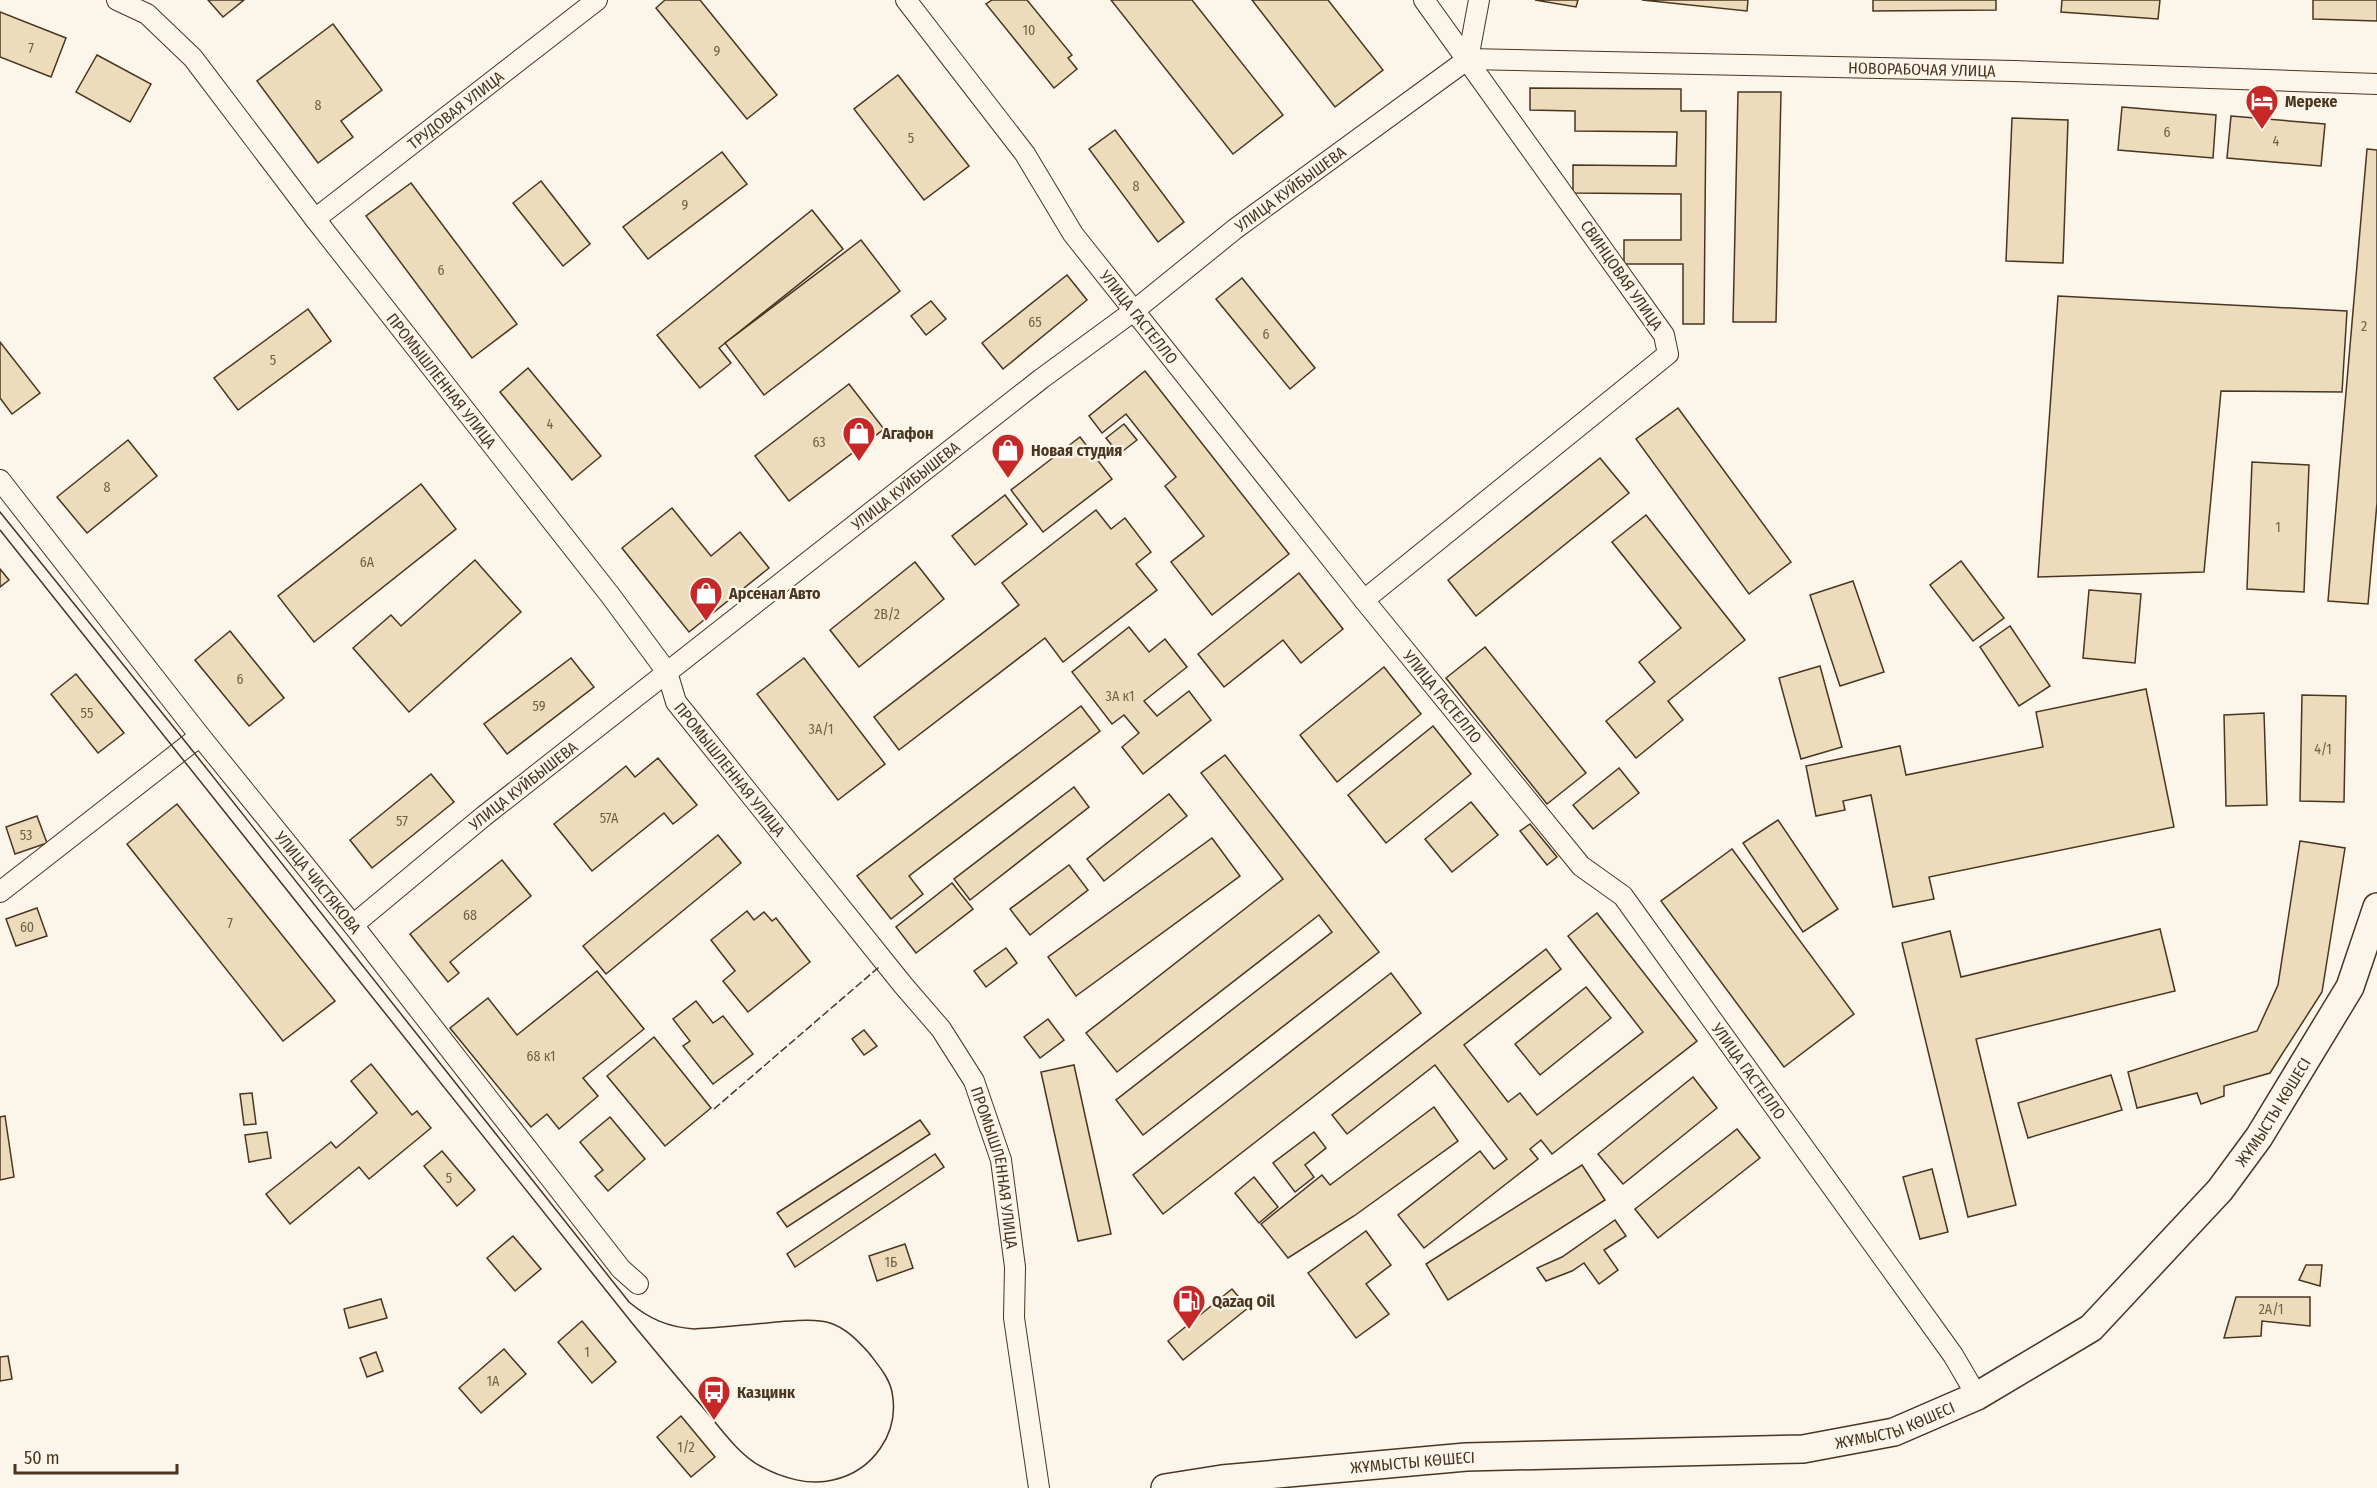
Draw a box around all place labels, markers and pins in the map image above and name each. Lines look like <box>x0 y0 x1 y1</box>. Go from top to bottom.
hotel icon: Мереке <box>2244 83 2280 130</box>
place label: Мереке <box>2285 92 2337 111</box>
shop icon: Агафон <box>841 415 877 462</box>
place label: Агафон <box>881 424 934 443</box>
shop icon: Новая студия <box>990 432 1026 479</box>
place label: Новая студия <box>1031 441 1122 460</box>
shop icon: Арсенал Авто <box>688 575 724 622</box>
place label: Арсенал Авто <box>728 584 821 603</box>
fuel station icon: Qazaq Oil <box>1171 1283 1207 1330</box>
place label: Qazaq Oil <box>1212 1292 1276 1311</box>
bus stop icon: Казцинк <box>696 1374 732 1421</box>
place label: Казцинк <box>737 1383 796 1402</box>

